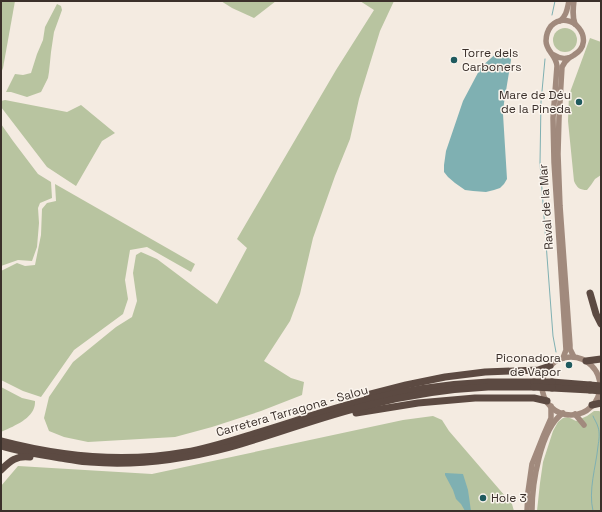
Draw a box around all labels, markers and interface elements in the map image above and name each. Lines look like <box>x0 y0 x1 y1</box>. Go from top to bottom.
place label: Torre dels Carboners <box>462 45 521 75</box>
marker: Torre dels Carboners <box>449 55 459 65</box>
place label: Mare de Déu de la Pineda <box>499 87 571 117</box>
marker: Mare de Déu de la Pineda <box>574 97 584 107</box>
street label: Raval de la Mar <box>535 163 557 250</box>
place label: Piconadora de Vapor <box>496 350 561 380</box>
marker: Piconadora de Vapor <box>564 360 574 370</box>
street label: Carretera Tarragona - Salou <box>214 382 370 440</box>
place label: Hole 3 <box>491 490 527 506</box>
marker: Hole 3 <box>478 493 488 503</box>

